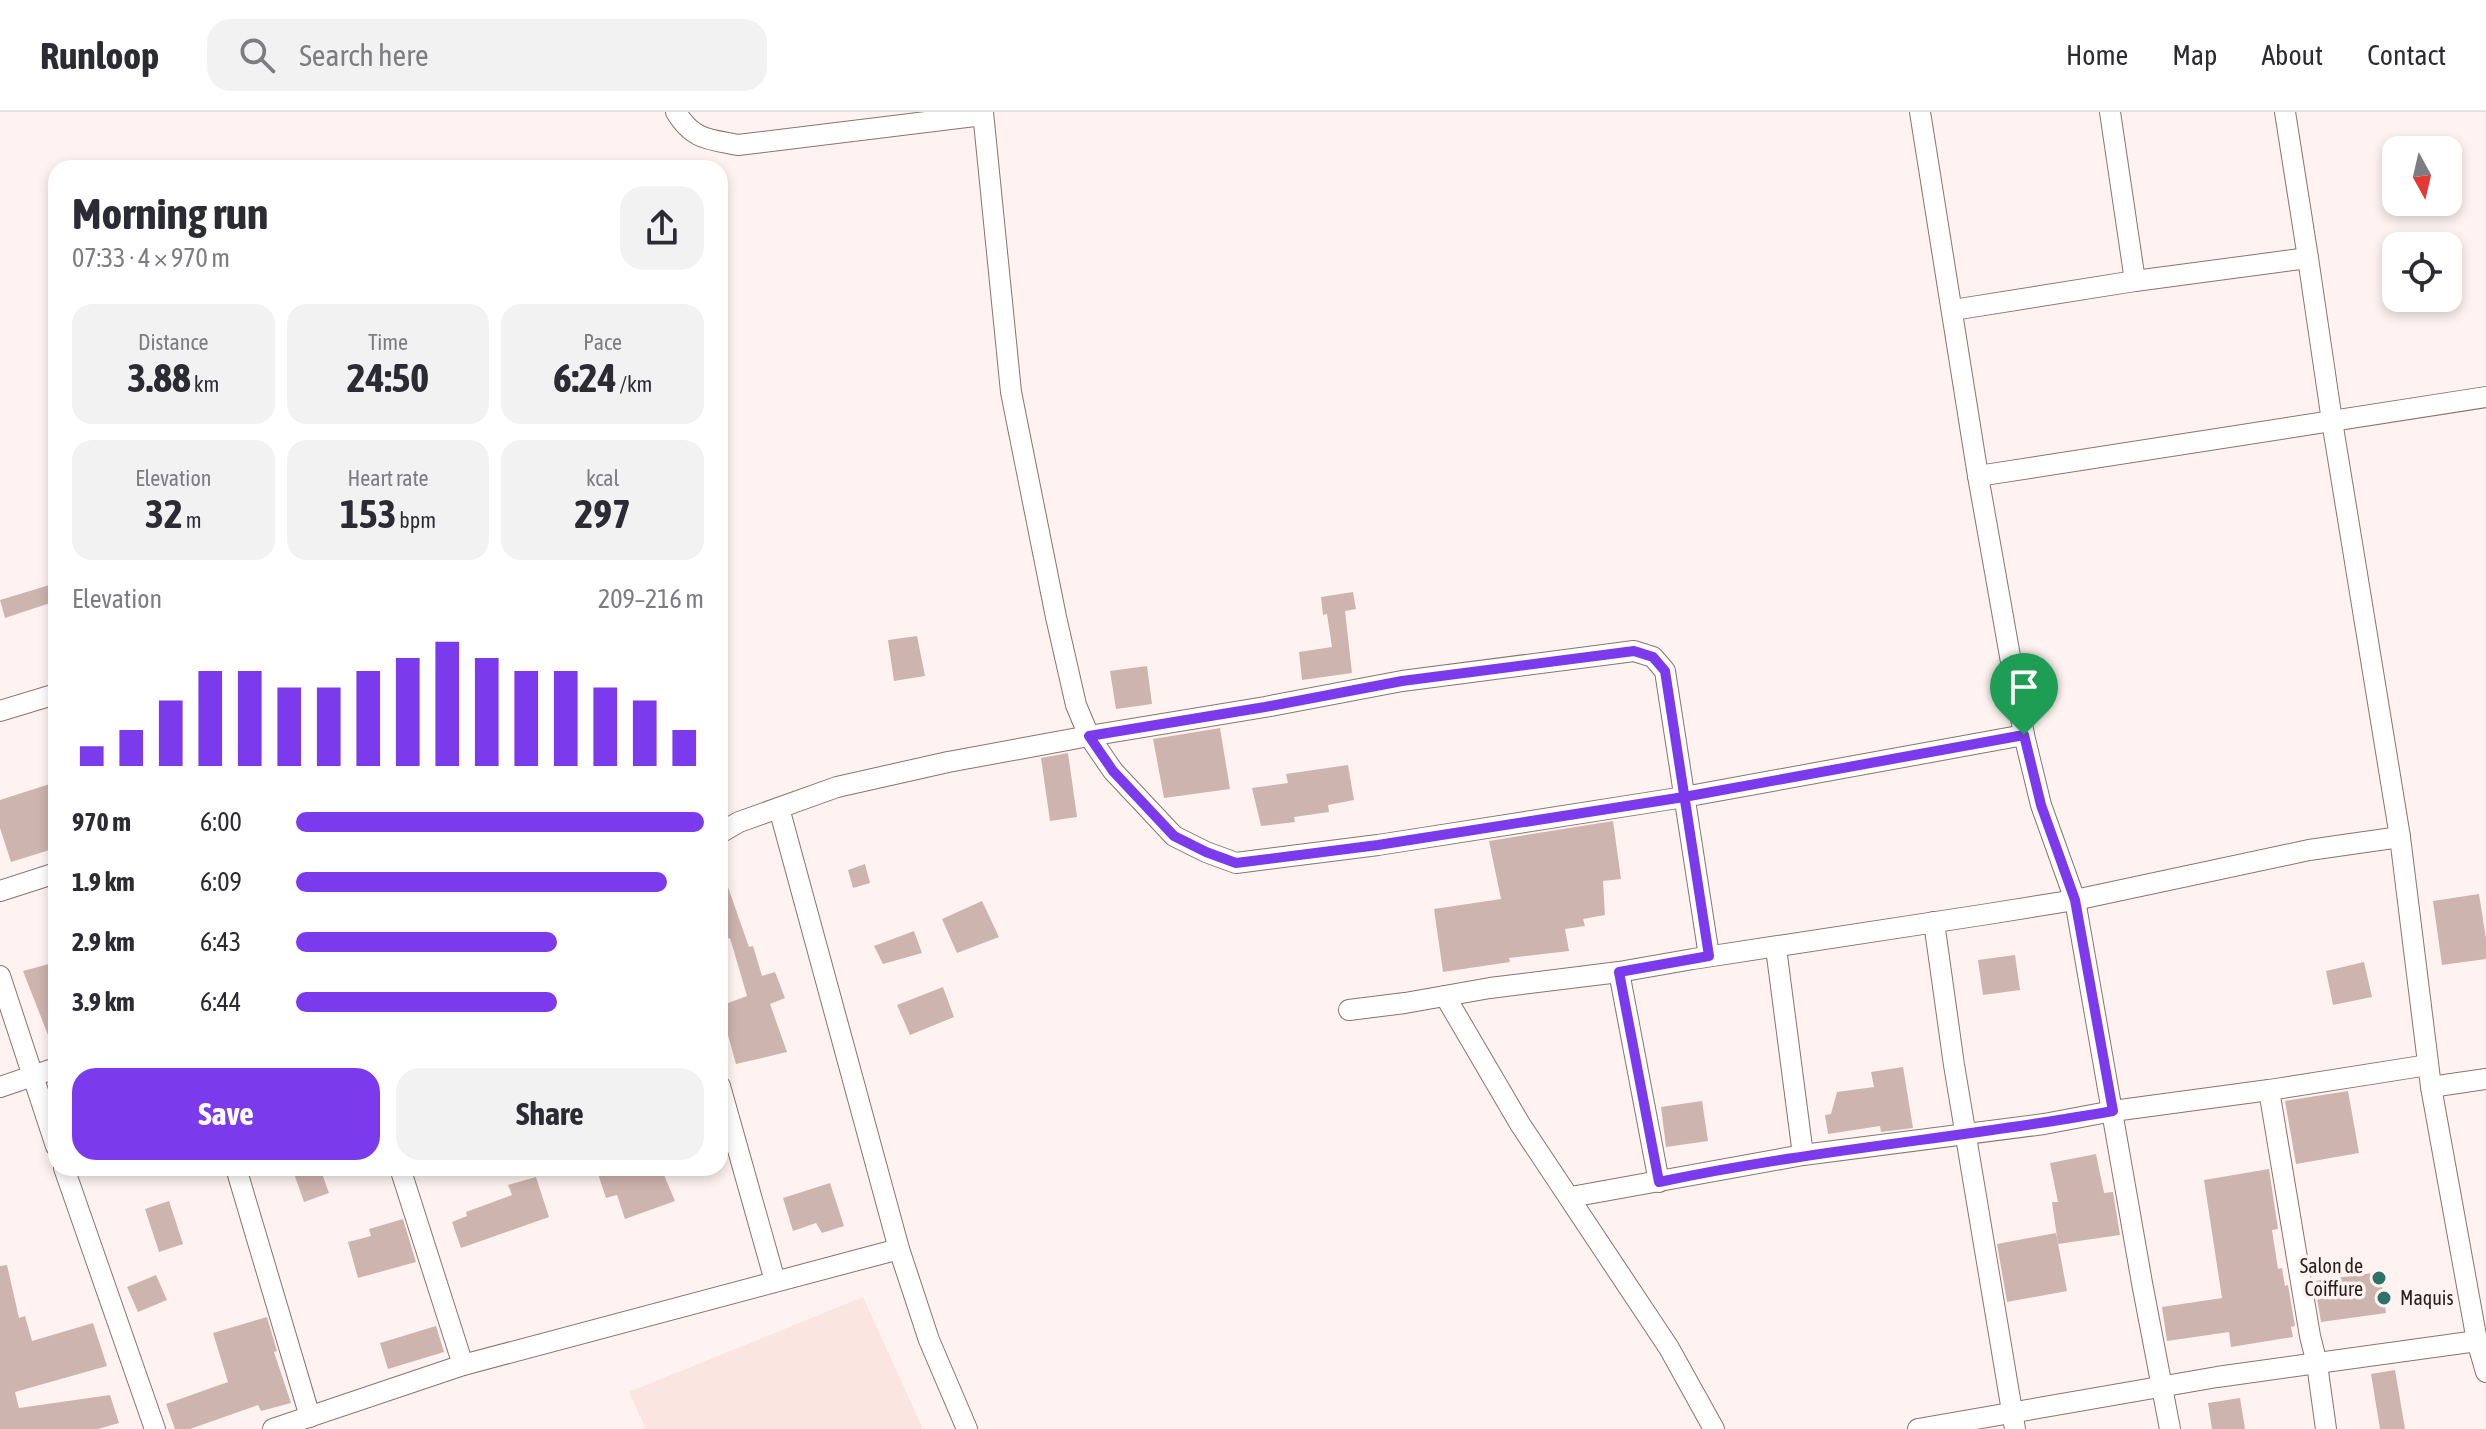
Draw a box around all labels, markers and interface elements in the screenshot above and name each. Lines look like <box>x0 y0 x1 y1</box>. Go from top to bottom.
search box <box>207 19 767 91</box>
icon: search <box>235 33 279 77</box>
text: Runloop <box>40 34 159 77</box>
text: Search here <box>299 38 429 72</box>
text: Home <box>2066 39 2128 71</box>
text: Map <box>2172 39 2217 71</box>
text: About <box>2261 39 2323 71</box>
text: Contact <box>2367 39 2446 71</box>
north arrow <box>2382 136 2462 216</box>
map controls <box>2382 136 2462 312</box>
button: share <box>620 186 704 270</box>
text: Morning run <box>72 188 268 238</box>
button: locate <box>2382 232 2462 312</box>
text: 07:33 · 4 × 970 m <box>72 243 230 273</box>
text: Distance <box>138 329 209 355</box>
text: Time <box>368 329 408 355</box>
text: Pace <box>583 329 622 355</box>
text: 3.88 <box>127 355 191 400</box>
text: 24:50 <box>347 355 429 400</box>
text: 6:24 <box>553 355 616 400</box>
text: km <box>191 371 219 397</box>
text: /km <box>616 371 652 397</box>
text: Elevation <box>135 465 211 491</box>
text: Heart rate <box>347 465 429 491</box>
text: kcal <box>586 465 619 491</box>
text: 32 <box>145 491 183 536</box>
text: 153 <box>340 491 396 536</box>
text: 297 <box>574 491 631 536</box>
text: m <box>183 507 202 533</box>
text: bpm <box>396 507 436 533</box>
text: Elevation <box>72 584 162 614</box>
text: 209–216 m <box>598 584 704 614</box>
pin <box>1990 653 2058 735</box>
icon: arrive <box>2002 665 2046 709</box>
text: 970 m <box>72 807 131 837</box>
text: 6:00 <box>200 807 242 837</box>
text: 1.9 km <box>72 867 135 897</box>
text: 6:09 <box>200 867 242 897</box>
text: 2.9 km <box>72 927 135 957</box>
text: 6:43 <box>200 927 241 957</box>
text: 3.9 km <box>72 987 135 1017</box>
text: 6:44 <box>200 987 241 1017</box>
button: Save <box>72 1068 380 1160</box>
button: Share <box>396 1068 704 1160</box>
place label: Salon de Coiffure <box>2300 1254 2363 1300</box>
marker: Salon de Coiffure <box>2370 1269 2388 1287</box>
place label: Maquis <box>2400 1286 2454 1309</box>
marker: Maquis <box>2375 1289 2393 1307</box>

